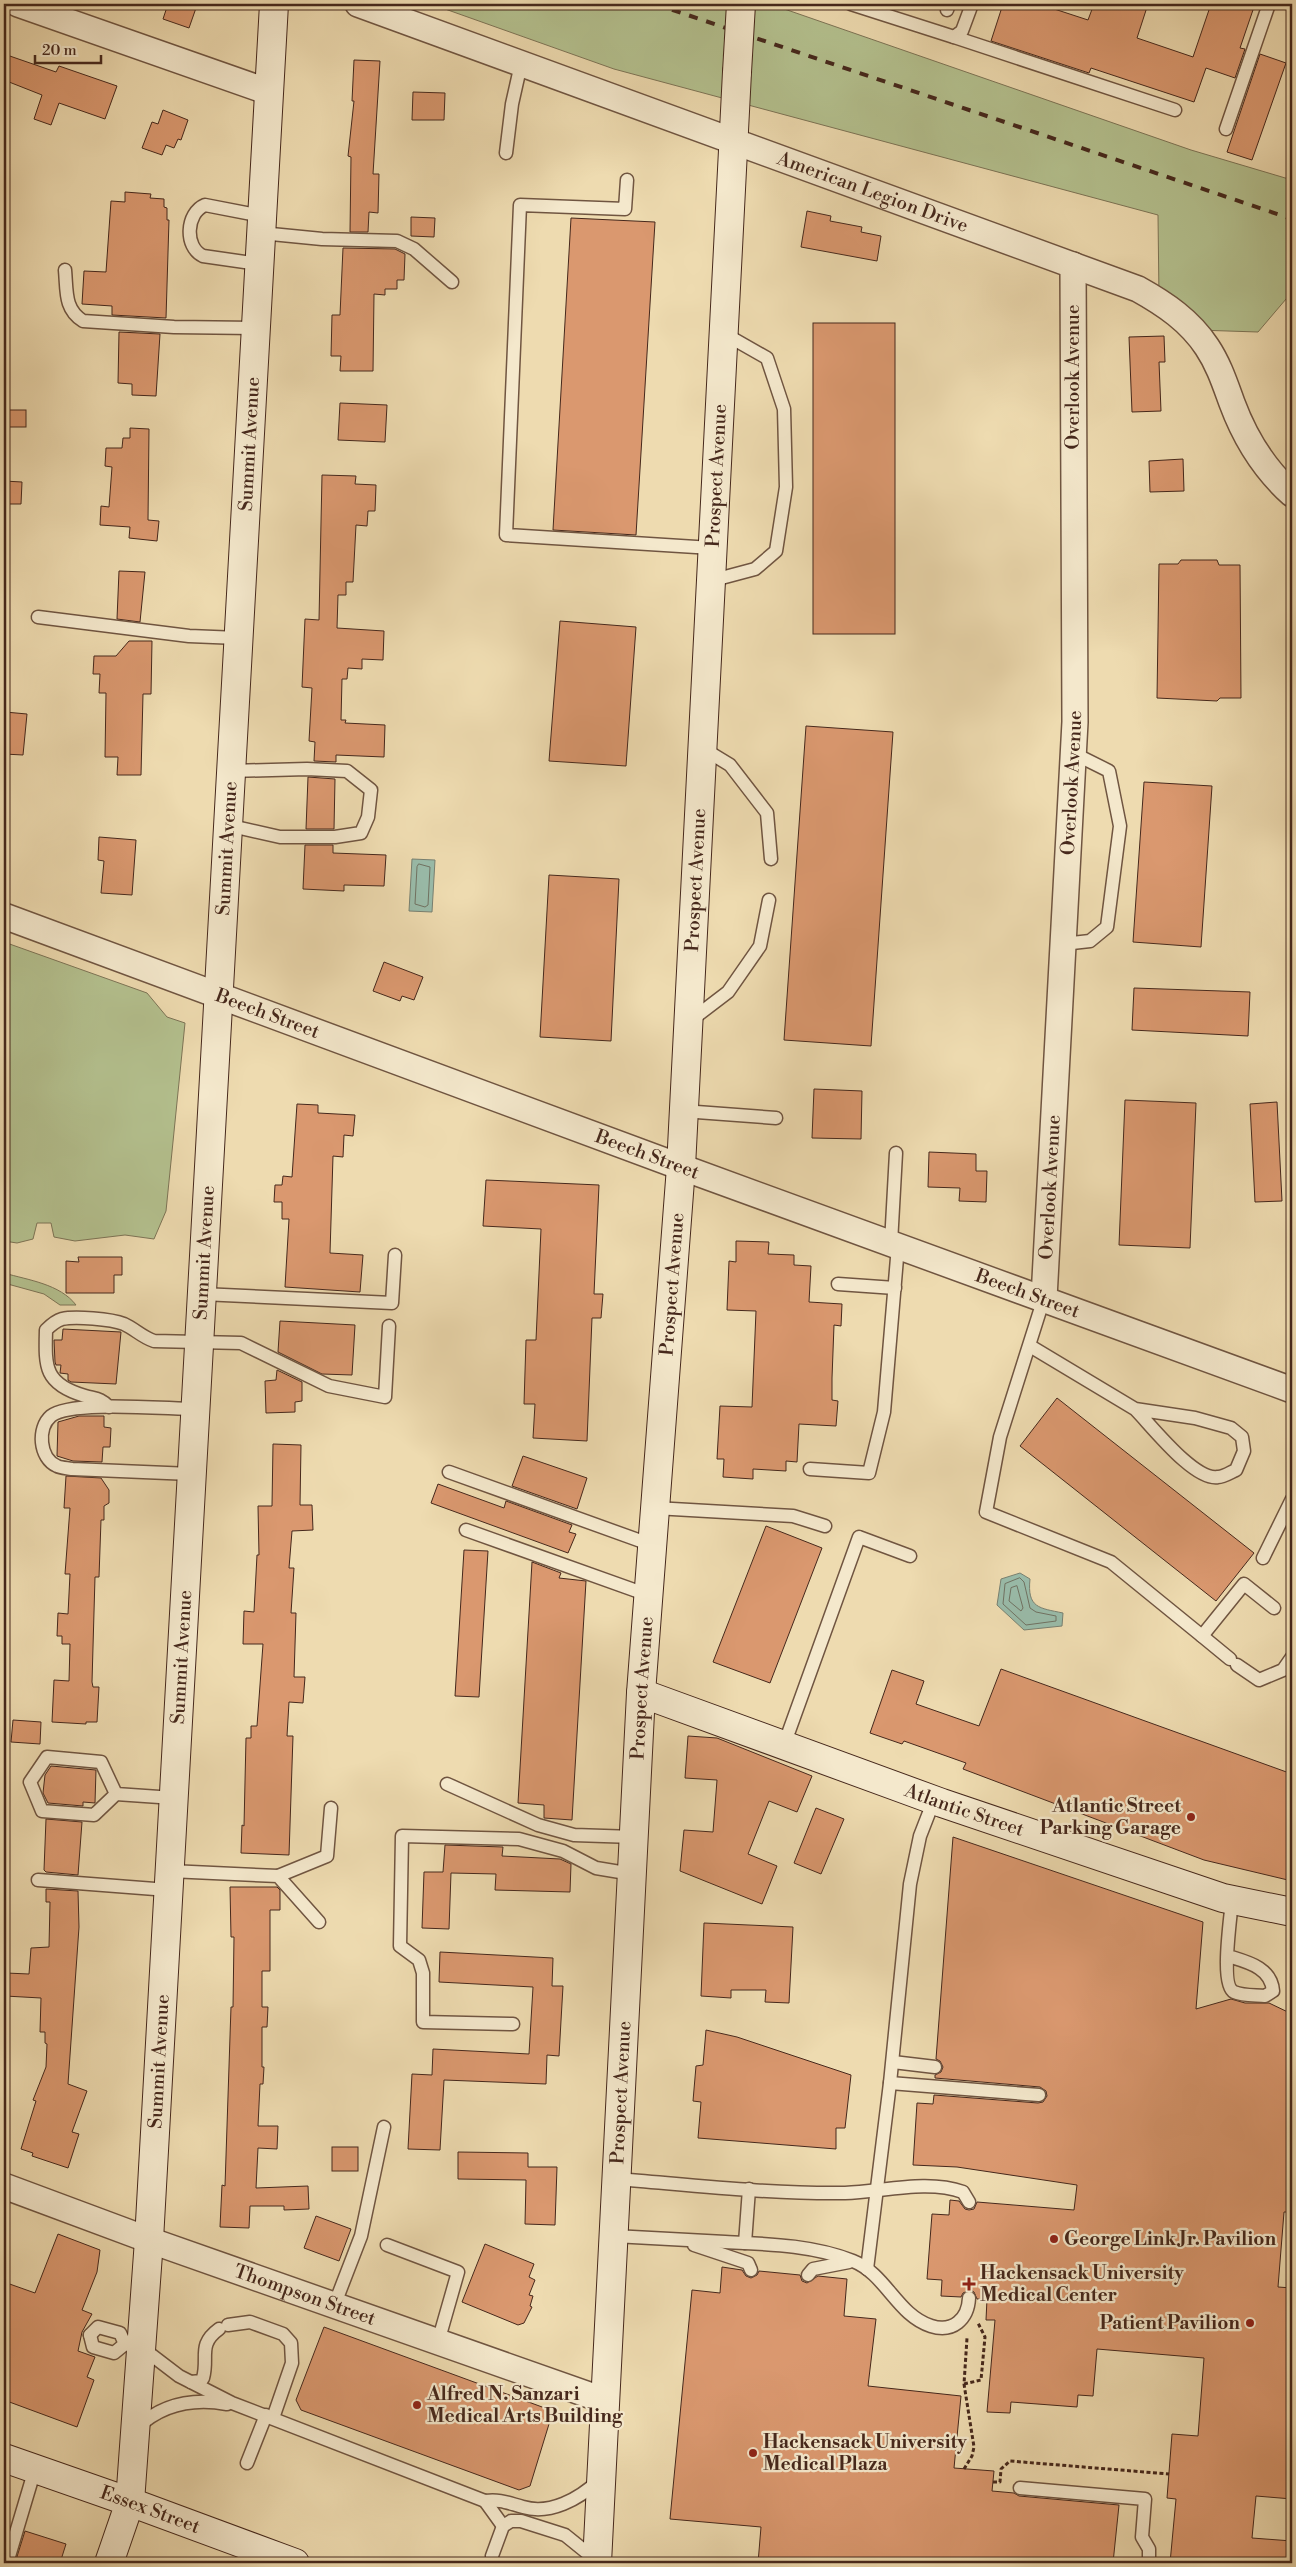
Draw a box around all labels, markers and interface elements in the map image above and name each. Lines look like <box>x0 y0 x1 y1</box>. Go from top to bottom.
scale bar <box>35 32 101 64</box>
text: 20 m <box>42 41 77 60</box>
street label: American Legion Drive <box>773 146 971 238</box>
street label: Overlook Avenue <box>1061 305 1085 449</box>
street label: Summit Avenue <box>234 376 265 512</box>
street label: Prospect Avenue <box>701 403 732 548</box>
street label: Overlook Avenue <box>1056 710 1087 856</box>
street label: Summit Avenue <box>211 781 243 916</box>
street label: Prospect Avenue <box>680 808 711 952</box>
street label: Beech Street <box>211 983 323 1044</box>
street label: Overlook Avenue <box>1034 1114 1066 1260</box>
street label: Beech Street <box>591 1124 703 1185</box>
street label: Summit Avenue <box>188 1185 220 1321</box>
street label: Prospect Avenue <box>655 1212 689 1357</box>
street label: Beech Street <box>971 1263 1083 1324</box>
street label: Summit Avenue <box>166 1589 197 1725</box>
street label: Prospect Avenue <box>626 1616 659 1760</box>
street label: Atlantic Street <box>900 1778 1027 1842</box>
place label: Atlantic Street Parking Garage <box>1040 1794 1181 1840</box>
marker: Atlantic Street Parking Garage <box>1185 1811 1197 1823</box>
street label: Summit Avenue <box>143 1994 175 2129</box>
street label: Prospect Avenue <box>605 2020 636 2165</box>
place label: George Link Jr. Pavilion <box>1064 2227 1277 2251</box>
marker: George Link Jr. Pavilion <box>1048 2233 1060 2245</box>
street label: Thompson Street <box>231 2259 379 2331</box>
place label: Hackensack University Medical Center <box>980 2261 1184 2307</box>
marker: Hackensack University Medical Center <box>962 2277 976 2291</box>
place label: Patient Pavilion <box>1100 2311 1240 2335</box>
marker: Patient Pavilion <box>1244 2317 1256 2329</box>
place label: Alfred N. Sanzari Medical Arts Building <box>426 2382 624 2428</box>
marker: Alfred N. Sanzari Medical Arts Building <box>411 2399 423 2411</box>
place label: Hackensack University Medical Plaza <box>763 2430 967 2476</box>
marker: Hackensack University Medical Plaza <box>747 2447 759 2459</box>
street label: Essex Street <box>97 2481 204 2539</box>

